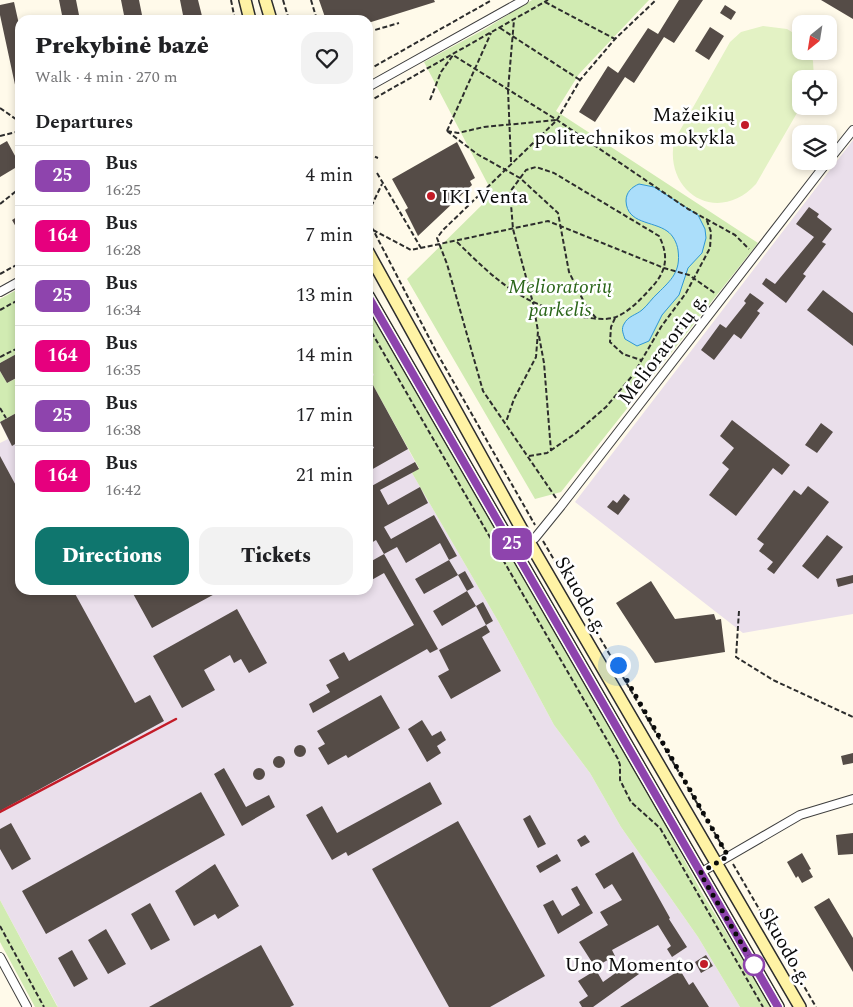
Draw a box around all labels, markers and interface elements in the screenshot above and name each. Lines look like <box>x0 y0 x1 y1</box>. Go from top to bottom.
north arrow <box>792 15 838 60</box>
map controls <box>792 15 837 170</box>
text: Prekybinė bazė <box>35 28 209 64</box>
button: heart <box>301 32 353 84</box>
text: Walk · 4 min · 270 m <box>35 65 178 89</box>
button: locate <box>792 70 837 115</box>
place label: Mažeikių politechnikos mokykla <box>534 100 735 153</box>
text: Departures <box>35 108 133 137</box>
marker: Mažeikių politechnikos mokykla <box>739 119 751 131</box>
button: layers <box>792 125 837 170</box>
text: Bus <box>105 149 138 178</box>
text: 4 min <box>305 161 353 190</box>
text: 25 <box>52 162 73 189</box>
text: 16:25 <box>105 178 141 202</box>
place label: IKI Venta <box>441 182 528 212</box>
marker: IKI Venta <box>425 190 437 202</box>
text: Bus <box>105 209 138 238</box>
text: 7 min <box>305 221 353 250</box>
text: 164 <box>47 222 78 249</box>
text: 16:28 <box>105 238 141 262</box>
text: Bus <box>105 269 138 298</box>
park label: Melioratorių parkelis <box>508 272 613 325</box>
text: 13 min <box>296 281 353 310</box>
text: 25 <box>52 282 73 309</box>
street label: Melioratorių g. <box>611 287 715 412</box>
text: 16:34 <box>105 298 141 322</box>
text: Bus <box>105 329 138 358</box>
text: 14 min <box>296 341 353 370</box>
text: 164 <box>47 342 78 369</box>
text: 16:35 <box>105 358 141 382</box>
text: Bus <box>105 389 138 418</box>
text: 17 min <box>296 401 353 430</box>
text: 25 <box>52 402 73 429</box>
text: 16:38 <box>105 418 141 442</box>
text: Bus <box>105 449 138 478</box>
text: 21 min <box>296 461 353 490</box>
text: 164 <box>47 462 78 489</box>
text: 16:42 <box>105 478 141 502</box>
button: Directions <box>35 527 189 585</box>
button: Tickets <box>199 527 353 585</box>
line badge: 25 <box>490 528 534 560</box>
text: 25 <box>502 530 522 557</box>
street label: Skuodo g. <box>547 551 616 640</box>
your location <box>606 653 631 678</box>
street label: Skuodo g. <box>751 902 820 991</box>
place label: Uno Momento <box>564 950 694 980</box>
unlabelled marker <box>743 954 765 976</box>
marker: Uno Momento <box>698 958 710 970</box>

